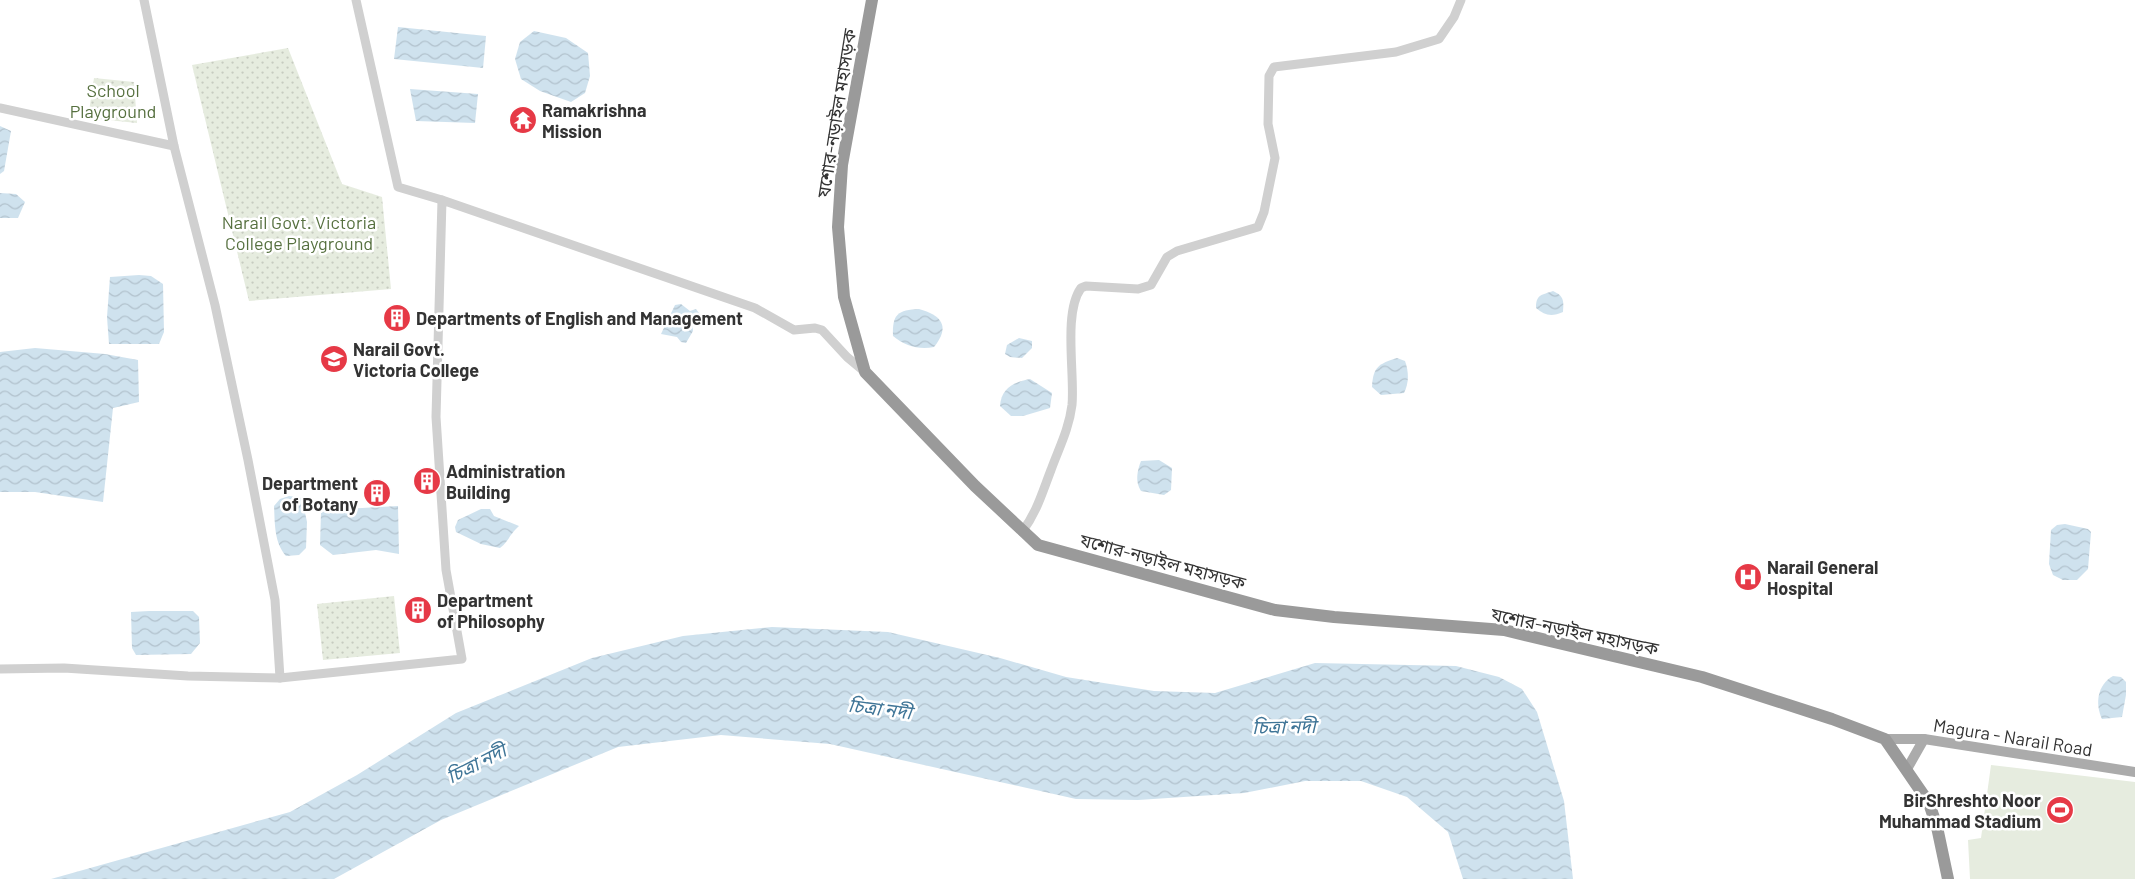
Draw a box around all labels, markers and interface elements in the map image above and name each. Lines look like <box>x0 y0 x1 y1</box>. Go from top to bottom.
street label: যশোর-নড়াইল মহাসড়ক <box>812 27 860 200</box>
park label: School Playground <box>70 79 156 122</box>
place label: Ramakrishna Mission <box>542 99 646 142</box>
temple icon: Ramakrishna Mission <box>508 105 538 135</box>
park label: Narail Govt. Victoria College Playground <box>222 211 376 254</box>
building icon: Departments of English and Management <box>382 303 412 333</box>
place label: Departments of English and Management <box>416 307 743 329</box>
place label: Narail Govt. Victoria College <box>353 338 479 381</box>
school or university icon: Narail Govt. Victoria College <box>319 344 349 374</box>
place label: Administration Building <box>446 460 565 503</box>
building icon: Administration Building <box>412 466 442 496</box>
place label: Department of Botany <box>262 472 358 515</box>
building icon: Department of Botany <box>362 478 392 508</box>
street label: যশোর-নড়াইল মহাসড়ক <box>1077 528 1249 594</box>
place label: Narail General Hospital <box>1767 556 1878 599</box>
hospital icon: Narail General Hospital <box>1733 562 1763 592</box>
place label: Department of Philosophy <box>437 589 545 632</box>
building icon: Department of Philosophy <box>403 595 433 625</box>
street label: যশোর-নড়াইল মহাসড়ক <box>1488 602 1661 660</box>
water label: চিত্রা নদী <box>847 693 917 724</box>
water label: চিত্রা নদী <box>1252 714 1320 738</box>
street label: Magura - Narail Road <box>1932 714 2094 760</box>
water label: চিত্রা নদী <box>442 737 513 788</box>
place label: BirShreshto Noor Muhammad Stadium <box>1879 789 2041 832</box>
sports icon: BirShreshto Noor Muhammad Stadium <box>2045 795 2075 825</box>

